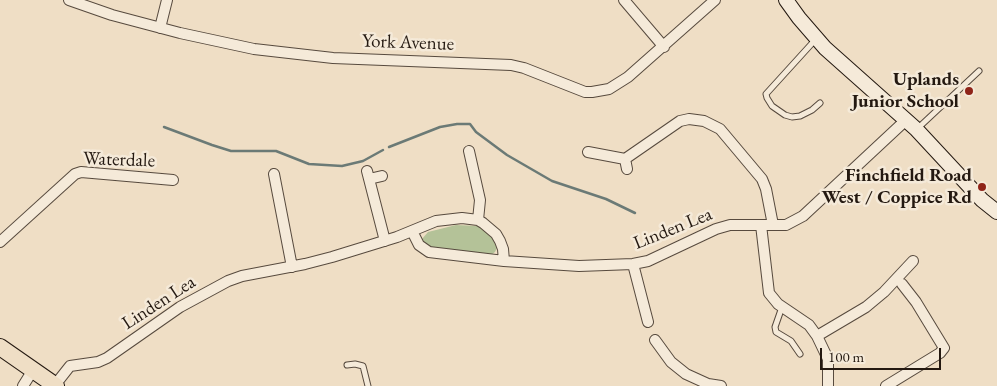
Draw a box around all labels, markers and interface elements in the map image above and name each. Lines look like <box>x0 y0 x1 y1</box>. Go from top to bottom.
street label: York Avenue <box>362 30 454 56</box>
place label: Uplands Junior School <box>852 69 959 113</box>
marker: Uplands Junior School <box>963 85 975 97</box>
street label: Waterdale <box>83 147 155 173</box>
place label: Finchfield Road West / Coppice Rd <box>822 165 972 209</box>
marker: Finchfield Road West / Coppice Rd <box>976 181 988 193</box>
street label: Linden Lea <box>630 203 716 255</box>
street label: Linden Lea <box>118 271 200 335</box>
scale bar <box>822 338 943 370</box>
text: 100 m <box>828 347 864 366</box>

